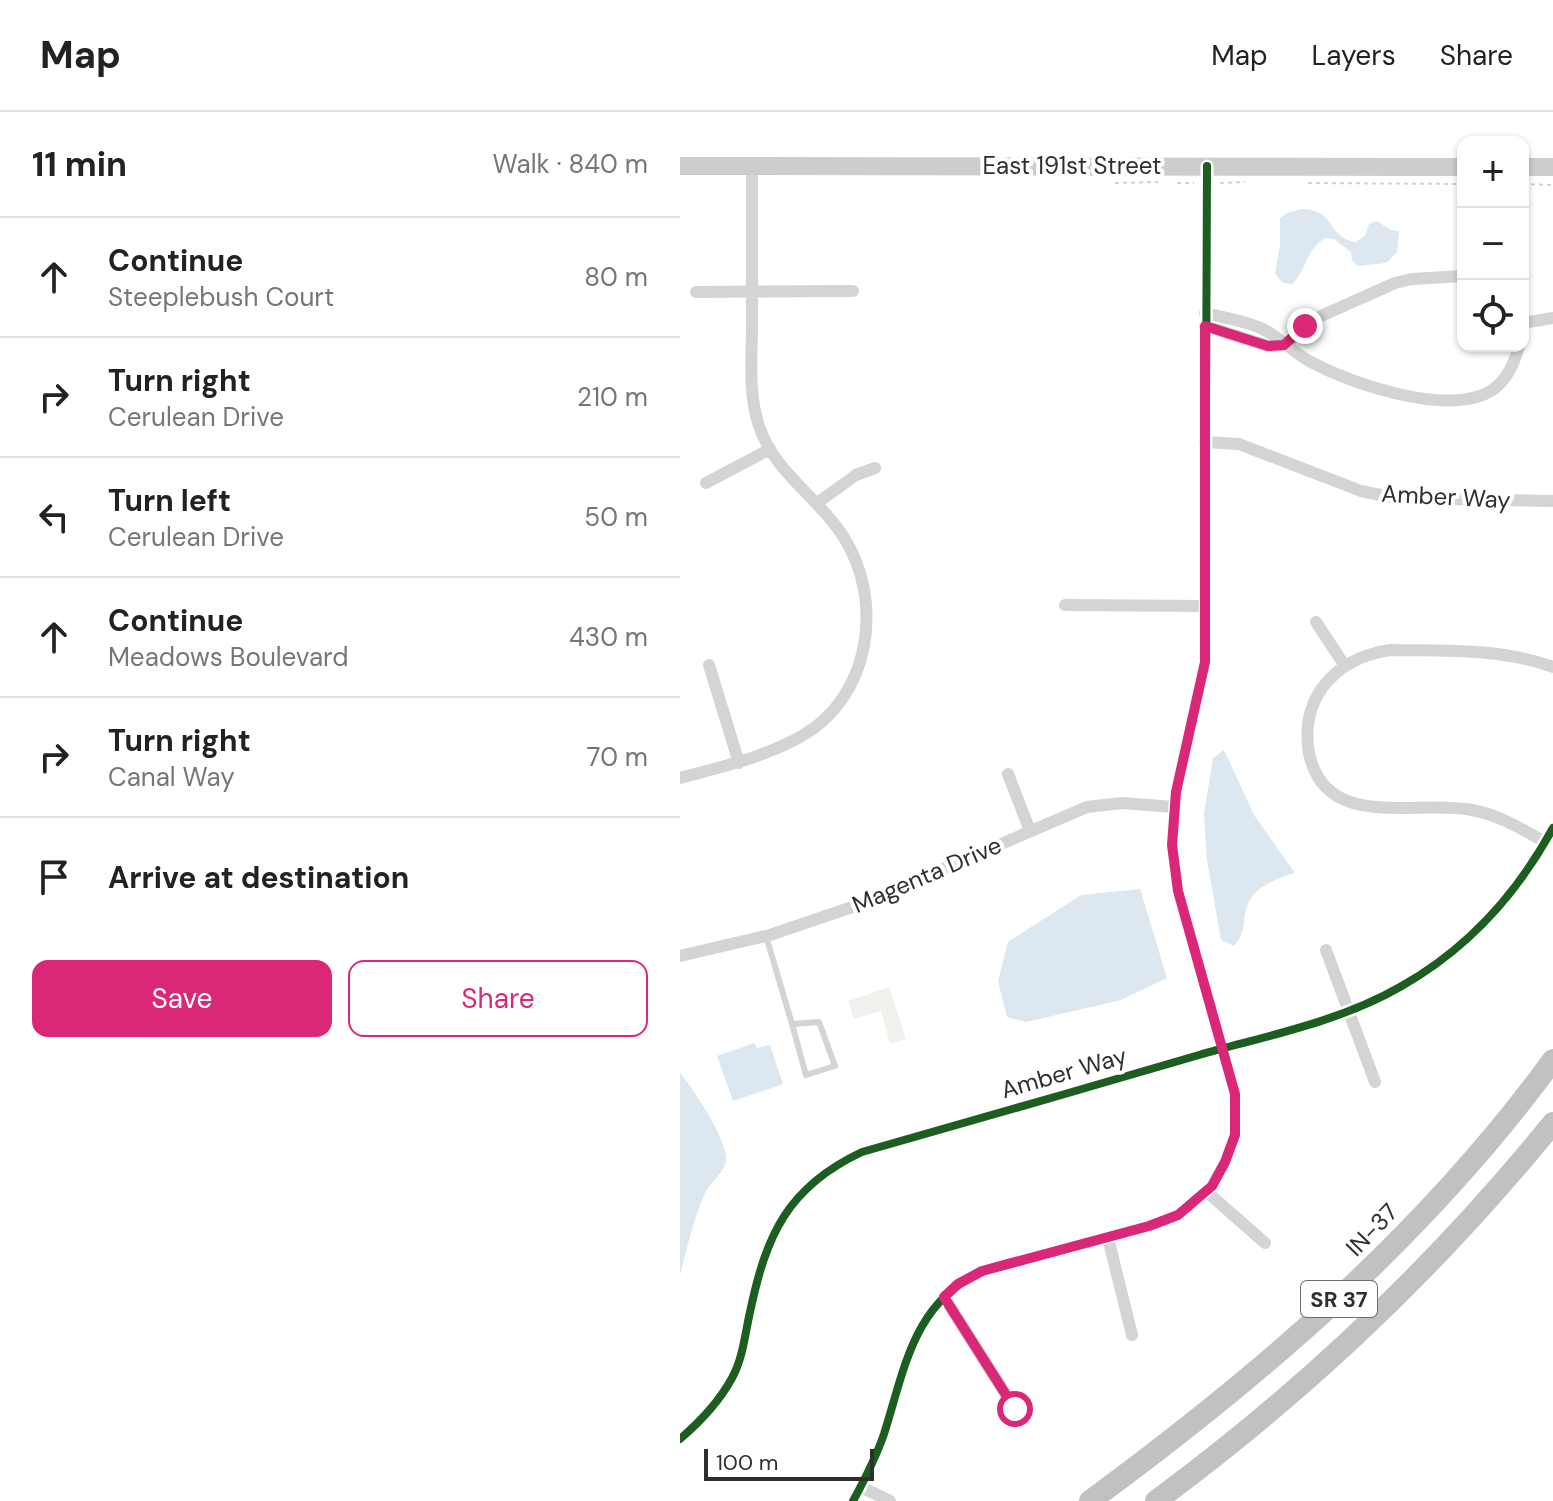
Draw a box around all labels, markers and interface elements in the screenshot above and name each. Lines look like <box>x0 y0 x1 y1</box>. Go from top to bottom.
text: Map <box>40 30 121 80</box>
text: Map <box>1211 37 1268 74</box>
text: Layers <box>1312 37 1396 74</box>
text: Share <box>1440 37 1513 74</box>
map controls <box>1457 136 1529 352</box>
button: + <box>1457 136 1529 208</box>
text: 11 min <box>32 142 127 187</box>
text: Walk · 840 m <box>493 147 648 181</box>
street label: East 191st Street <box>983 150 1161 181</box>
button: − <box>1457 208 1529 280</box>
text: Continue <box>108 241 243 280</box>
icon: ahead <box>32 255 76 299</box>
text: 80 m <box>584 260 648 294</box>
text: Steeplebush Court <box>108 280 334 314</box>
button: locate <box>1457 280 1529 352</box>
route end <box>1287 308 1323 344</box>
text: Turn right <box>108 361 251 400</box>
icon: right <box>32 375 76 419</box>
text: 210 m <box>577 380 648 414</box>
text: Cerulean Drive <box>108 400 284 434</box>
street label: Amber Way <box>1381 478 1511 515</box>
text: Turn left <box>108 481 231 520</box>
icon: left <box>32 495 76 539</box>
text: 50 m <box>584 500 648 534</box>
text: Cerulean Drive <box>108 520 284 554</box>
text: Continue <box>108 601 243 640</box>
icon: ahead <box>32 615 76 659</box>
text: 430 m <box>569 620 648 654</box>
text: Meadows Boulevard <box>108 640 348 674</box>
text: Turn right <box>108 721 251 760</box>
icon: right <box>32 735 76 779</box>
text: 70 m <box>587 740 648 774</box>
text: Canal Way <box>108 760 235 794</box>
street label: Magenta Drive <box>847 829 1006 920</box>
icon: arrive <box>32 855 76 899</box>
text: Arrive at destination <box>108 858 409 897</box>
button: Save <box>32 960 332 1037</box>
button: Share <box>348 960 648 1037</box>
street label: Amber Way <box>997 1040 1130 1105</box>
street label: IN-37 <box>1339 1197 1404 1263</box>
road number: SR 37 <box>1301 1281 1377 1317</box>
route start <box>997 1391 1033 1427</box>
scale bar <box>704 1445 874 1481</box>
text: 100 m <box>716 1448 778 1477</box>

